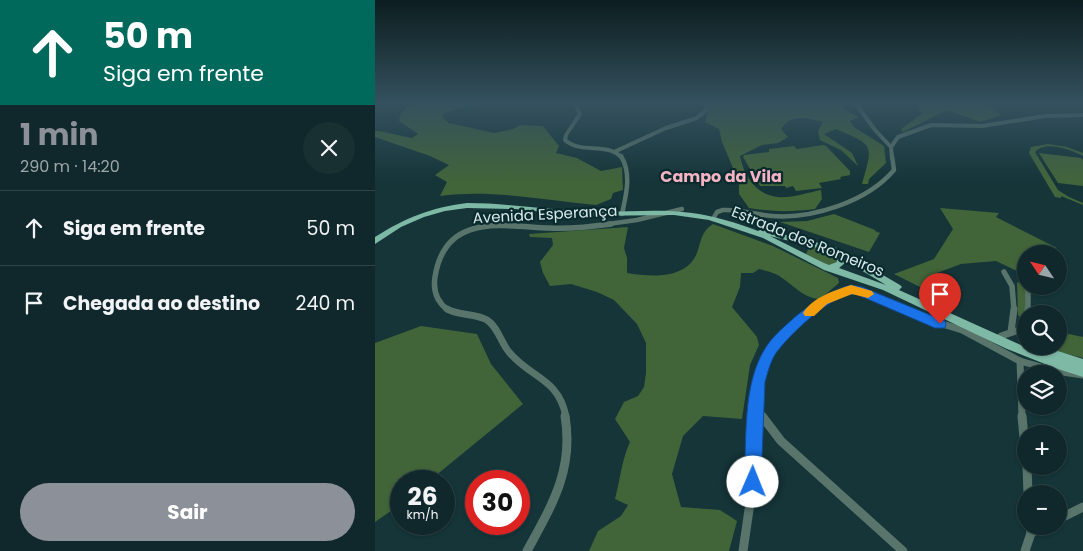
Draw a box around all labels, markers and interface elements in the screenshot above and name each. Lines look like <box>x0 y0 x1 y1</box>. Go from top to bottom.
text: 50 m <box>103 11 193 60</box>
icon: ahead <box>20 20 85 85</box>
text: Siga em frente <box>103 58 264 89</box>
text: 1 min <box>20 113 98 156</box>
button: close <box>303 122 355 174</box>
text: 290 m · 14:20 <box>20 155 120 178</box>
district label: Campo da Vila <box>660 165 782 188</box>
street label: Avenida Esperança <box>472 200 618 228</box>
street label: Estrada dos Romeiros <box>729 201 888 281</box>
icon: ahead <box>20 214 48 242</box>
text: Siga em frente <box>63 215 205 242</box>
text: 50 m <box>306 215 355 242</box>
north arrow <box>1017 245 1067 295</box>
map controls <box>1017 245 1067 535</box>
pin <box>919 273 961 324</box>
icon: arrive <box>926 280 954 308</box>
icon: arrive <box>20 289 48 317</box>
text: Chegada ao destino <box>63 290 260 317</box>
text: 240 m <box>296 290 355 317</box>
button: search <box>1017 305 1067 355</box>
button: layers <box>1017 365 1067 415</box>
button: + <box>1017 425 1067 475</box>
position arrow <box>726 455 778 507</box>
speed limit sign: 30 <box>465 470 530 535</box>
text: 26 <box>407 479 438 514</box>
button: Sair <box>20 483 355 541</box>
button: − <box>1017 485 1067 535</box>
text: km/h <box>407 506 438 523</box>

